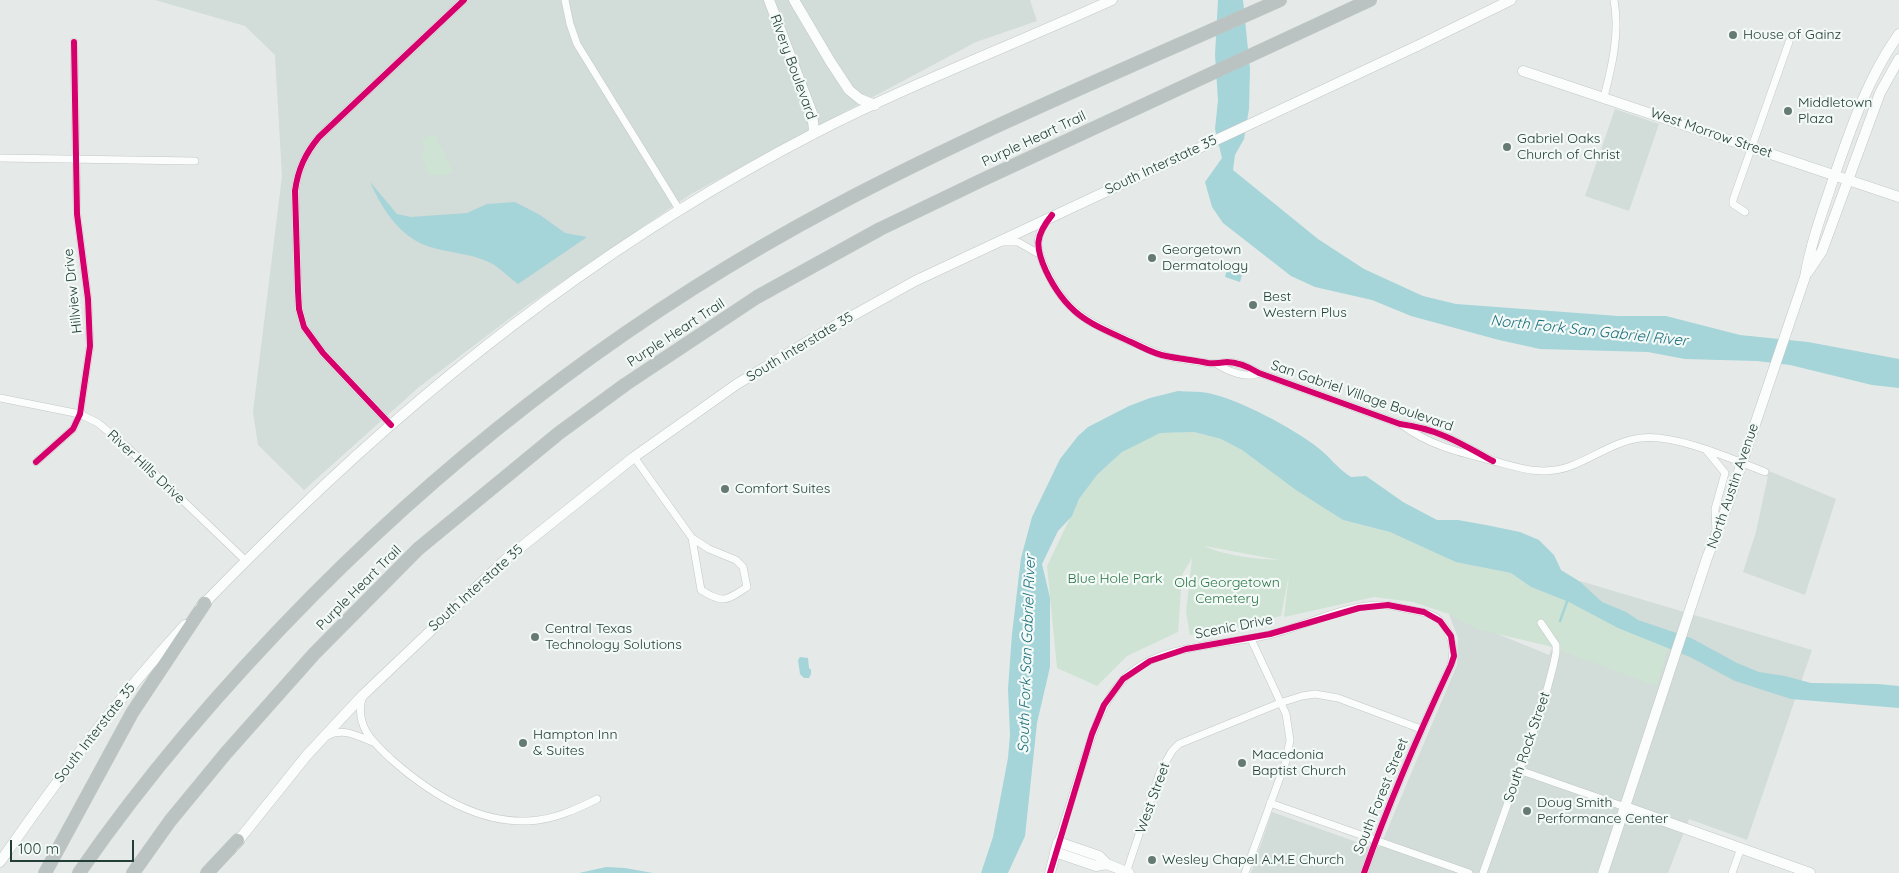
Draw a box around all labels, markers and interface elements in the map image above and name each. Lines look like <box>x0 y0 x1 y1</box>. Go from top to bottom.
street label: Rivery Boulevard <box>766 12 820 122</box>
place label: House of Gainz <box>1743 27 1841 43</box>
marker: House of Gainz <box>1727 29 1739 41</box>
place label: Middletown Plaza <box>1798 95 1872 128</box>
street label: West Morrow Street <box>1648 104 1774 162</box>
marker: Middletown Plaza <box>1782 105 1794 117</box>
street label: Purple Heart Trail <box>979 108 1089 170</box>
place label: Gabriel Oaks Church of Christ <box>1517 131 1620 164</box>
street label: South Interstate 35 <box>1102 132 1220 198</box>
marker: Gabriel Oaks Church of Christ <box>1501 141 1513 153</box>
place label: Georgetown Dermatology <box>1162 242 1248 274</box>
street label: Hillview Drive <box>60 248 86 334</box>
marker: Georgetown Dermatology <box>1146 252 1158 264</box>
place label: Best Western Plus <box>1263 289 1347 322</box>
street label: Purple Heart Trail <box>624 295 728 371</box>
marker: Best Western Plus <box>1247 299 1259 311</box>
street label: South Interstate 35 <box>744 308 856 386</box>
water label: North Fork San Gabriel River <box>1490 312 1688 350</box>
street label: San Gabriel Village Boulevard <box>1269 357 1455 435</box>
street label: North Austin Avenue <box>1704 421 1762 551</box>
street label: River Hills Drive <box>104 427 188 507</box>
place label: Comfort Suites <box>735 481 830 497</box>
marker: Comfort Suites <box>719 483 731 495</box>
street label: South Interstate 35 <box>425 541 527 635</box>
street label: Purple Heart Trail <box>313 542 405 634</box>
water label: South Fork San Gabriel River <box>1015 555 1039 753</box>
park label: Blue Hole Park <box>1068 571 1162 587</box>
park label: Old Georgetown Cemetery <box>1174 575 1280 608</box>
street label: Scenic Drive <box>1194 611 1274 643</box>
place label: Central Texas Technology Solutions <box>545 621 682 654</box>
marker: Central Texas Technology Solutions <box>529 631 541 643</box>
street label: South Interstate 35 <box>51 680 139 786</box>
street label: South Rock Street <box>1500 690 1554 804</box>
place label: Hampton Inn & Suites <box>533 727 618 760</box>
street label: South Forest Street <box>1350 736 1412 856</box>
marker: Hampton Inn & Suites <box>517 737 529 749</box>
place label: Macedonia Baptist Church <box>1252 747 1346 780</box>
marker: Macedonia Baptist Church <box>1236 757 1248 769</box>
street label: West Street <box>1132 760 1174 836</box>
place label: Doug Smith Performance Center <box>1537 795 1668 828</box>
marker: Doug Smith Performance Center <box>1521 805 1533 817</box>
scale bar <box>12 830 136 862</box>
text: 100 m <box>18 839 59 858</box>
place label: Wesley Chapel A.M.E Church <box>1162 852 1344 868</box>
marker: Wesley Chapel A.M.E Church <box>1146 854 1158 866</box>

